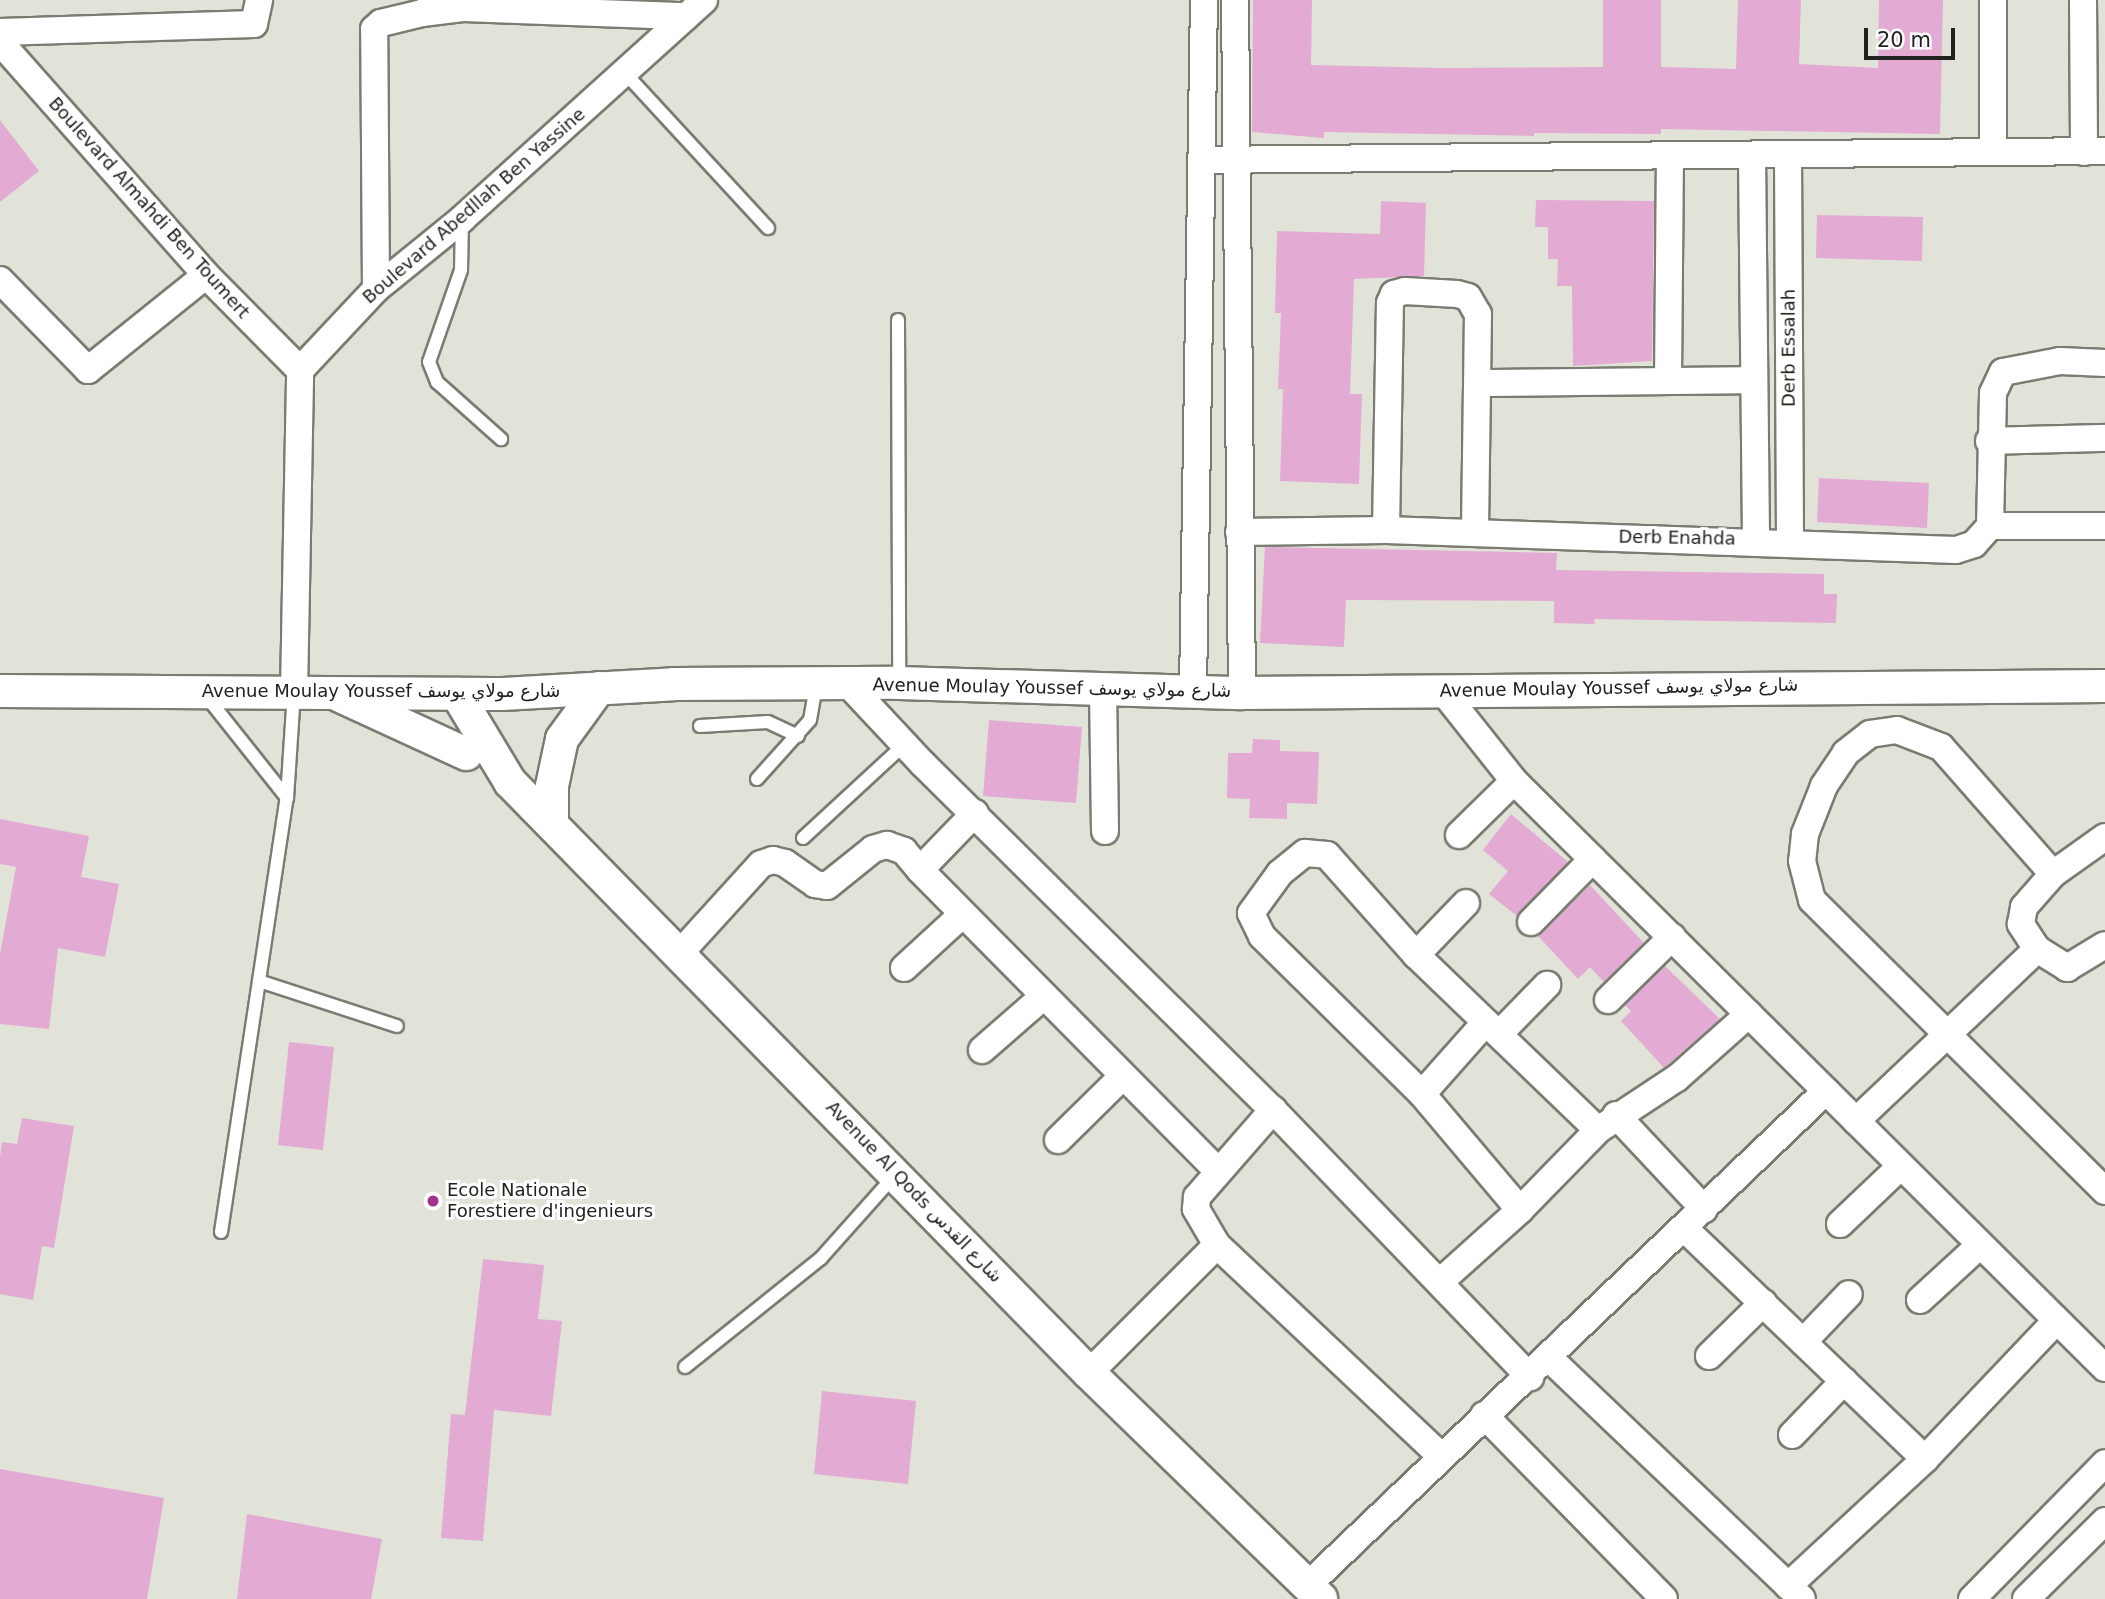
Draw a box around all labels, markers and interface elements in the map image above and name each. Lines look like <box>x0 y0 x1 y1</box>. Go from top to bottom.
scale bar <box>1867 14 1958 58</box>
text: 20 m <box>1877 28 1931 52</box>
street label: Boulevard Almahdi Ben Toumert <box>44 93 254 323</box>
street label: Boulevard Abedllah Ben Yassine <box>358 104 590 308</box>
street label: Derb Essalah <box>1778 289 1800 407</box>
street label: Derb Enahda <box>1618 526 1736 550</box>
street label: Avenue Moulay Youssef شارع مولاي يوسف <box>873 674 1231 702</box>
street label: Avenue Moulay Youssef شارع مولاي يوسف <box>1440 674 1798 702</box>
street label: Avenue Moulay Youssef شارع مولاي يوسف <box>202 680 560 702</box>
street label: Avenue Al Qods شارع القدس <box>821 1097 1007 1287</box>
place label: Ecole Nationale Forestiere d'ingenieurs <box>447 1180 653 1222</box>
marker: Ecole Nationale Forestiere d'ingenieurs <box>425 1193 441 1209</box>

